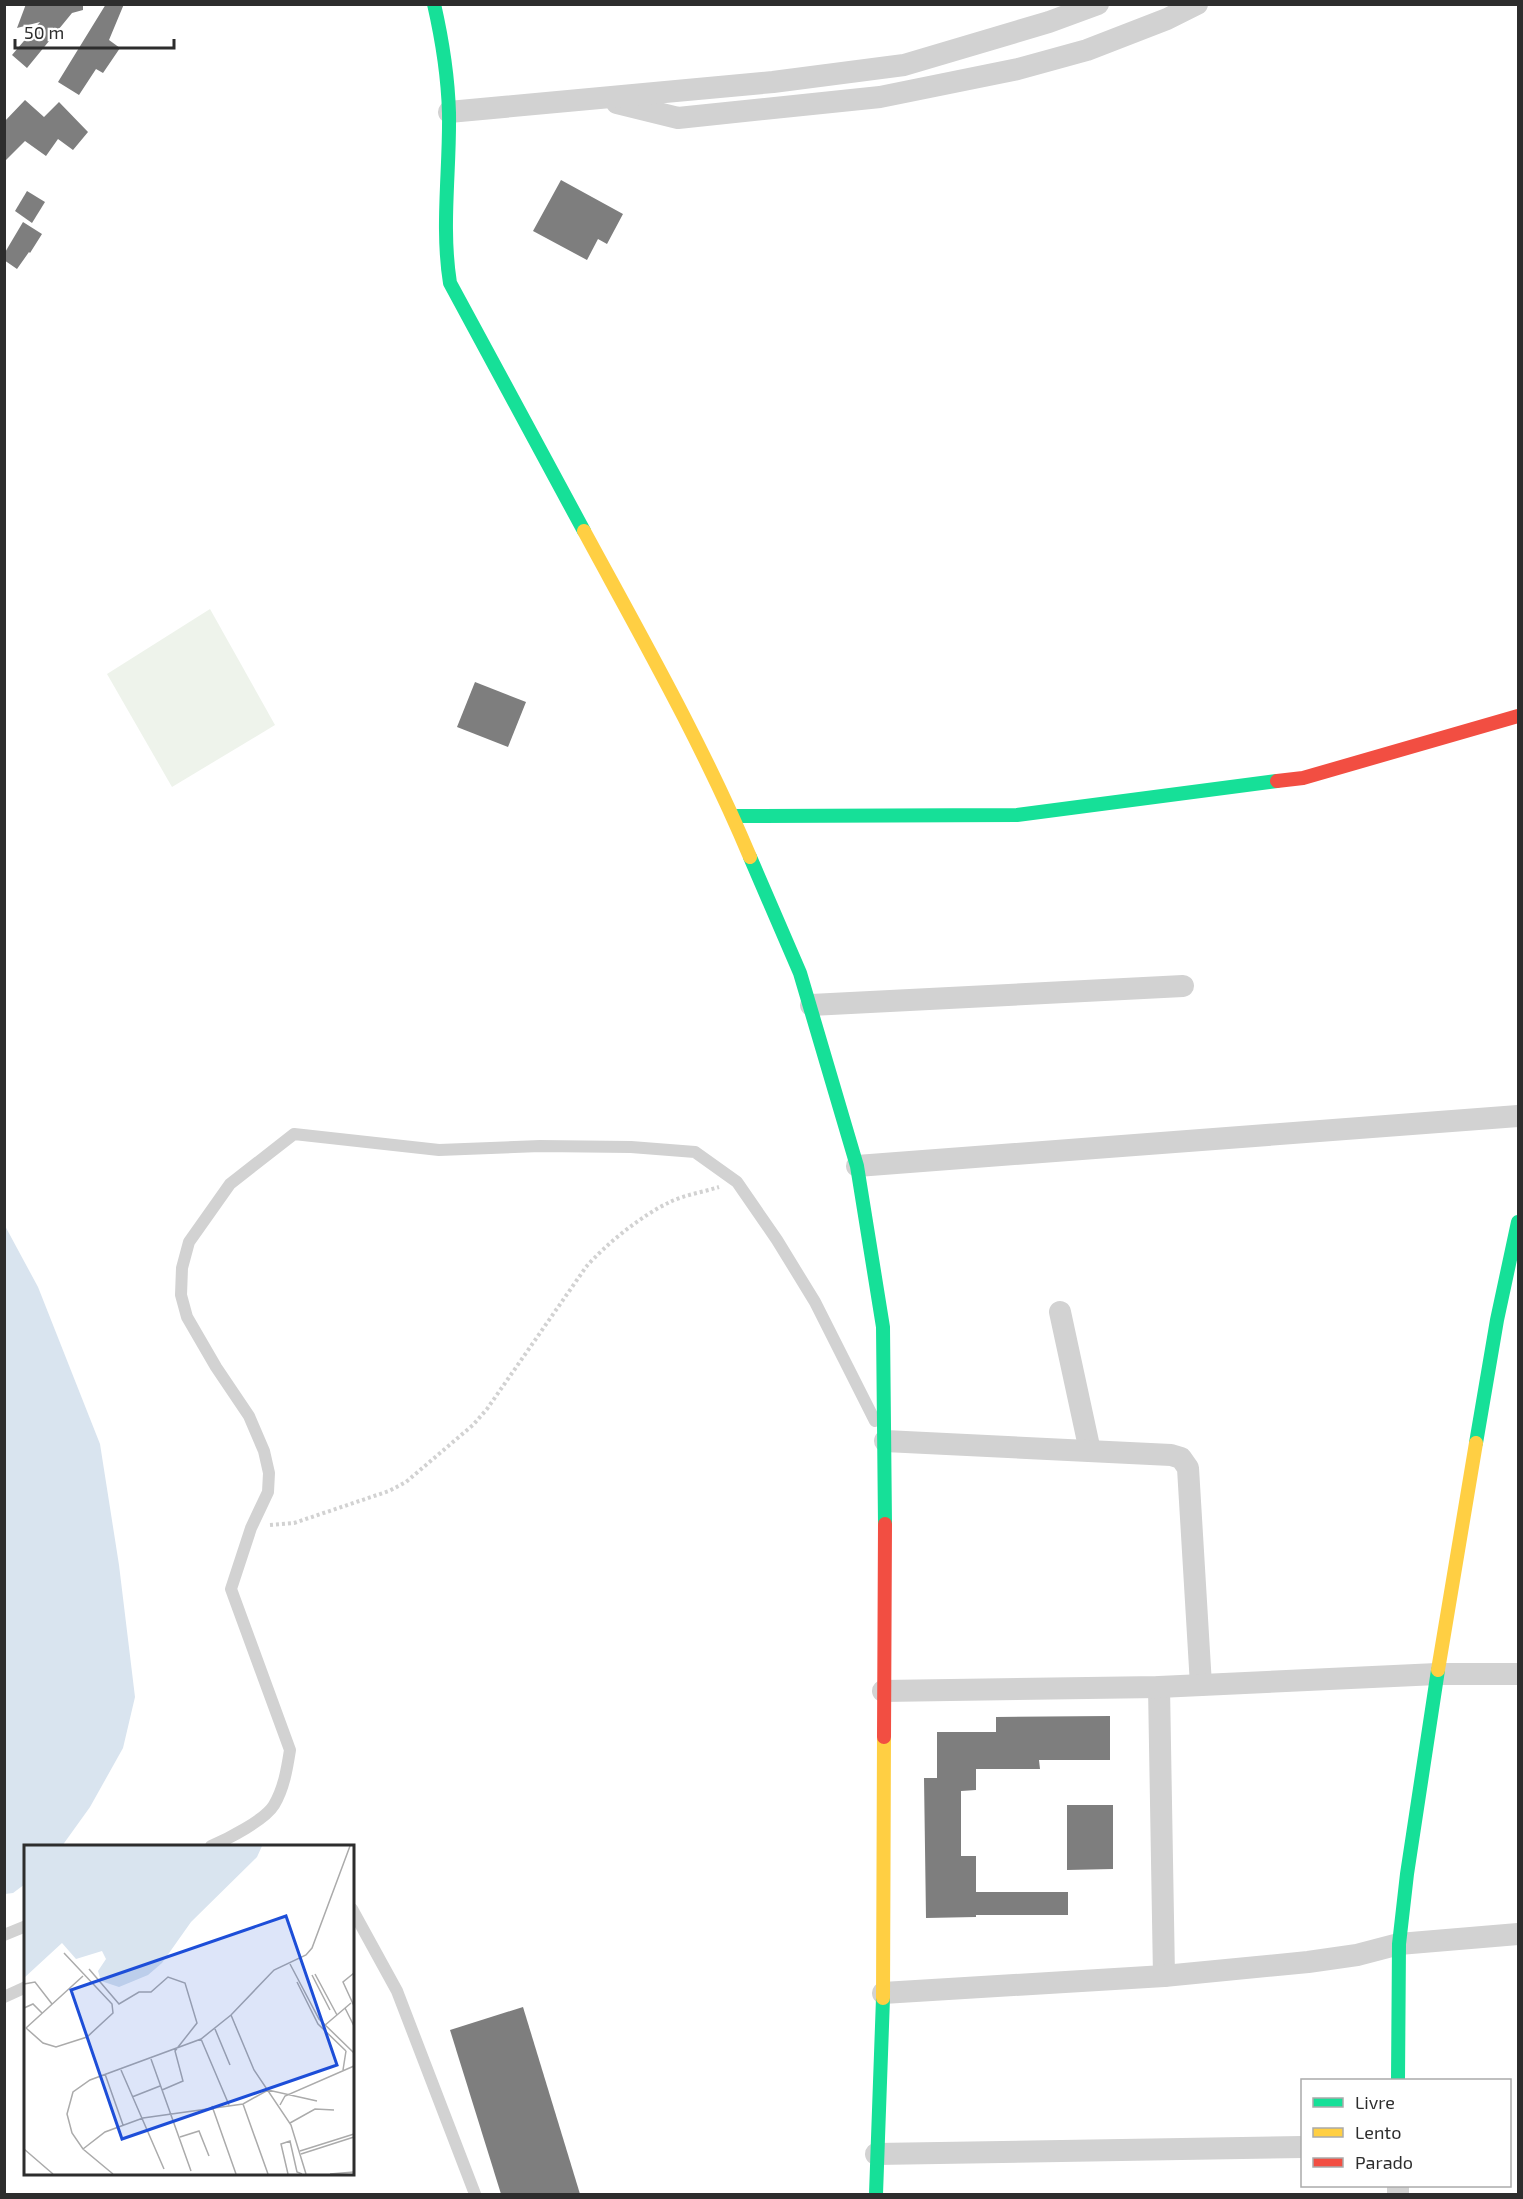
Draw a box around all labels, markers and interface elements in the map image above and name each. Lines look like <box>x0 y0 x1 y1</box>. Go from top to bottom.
scale bar <box>15 12 174 50</box>
text: 50 m <box>24 21 64 43</box>
inset map <box>24 1845 354 2175</box>
legend <box>1301 2079 1511 2187</box>
text: Livre <box>1355 2091 1395 2113</box>
text: Lento <box>1355 2121 1401 2143</box>
text: Parado <box>1355 2151 1413 2173</box>

